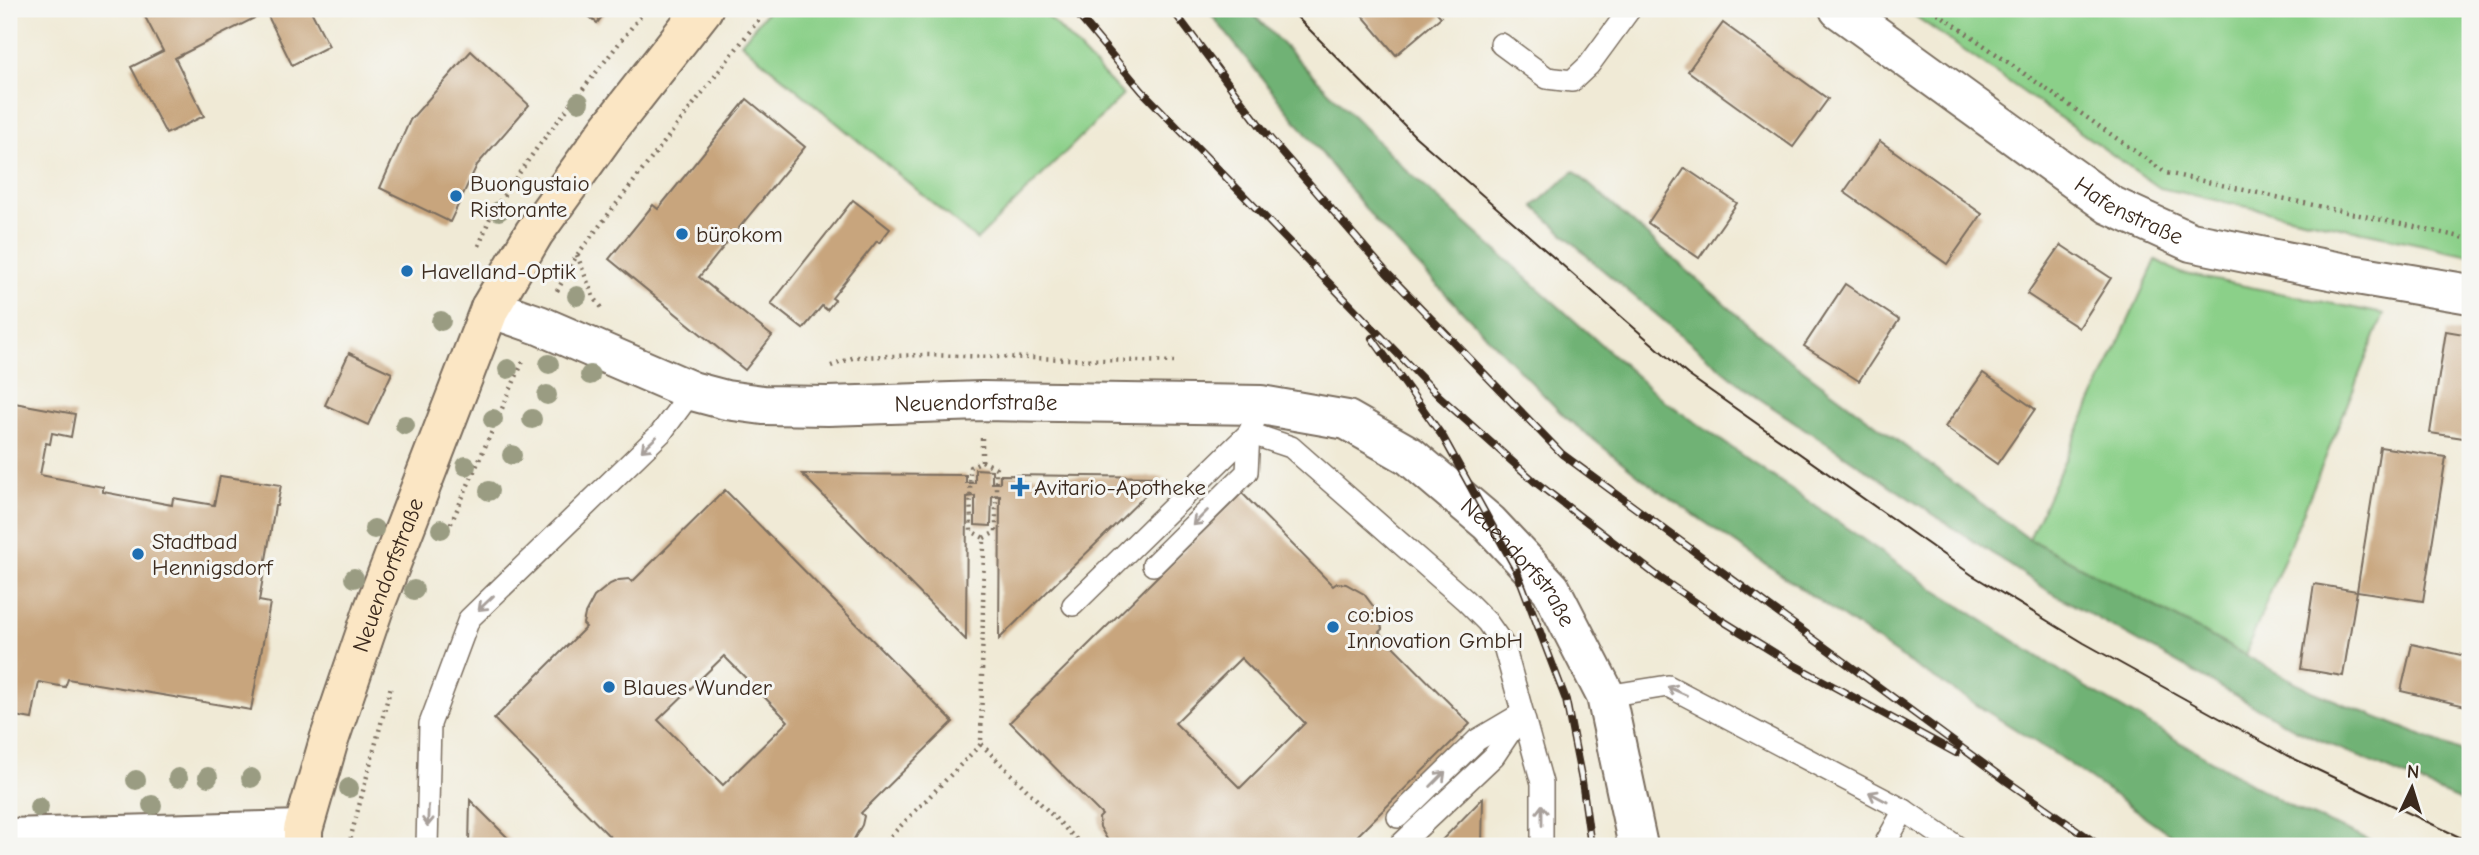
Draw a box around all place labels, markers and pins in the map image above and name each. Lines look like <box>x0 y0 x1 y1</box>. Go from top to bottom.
place label: Buongustaio Ristorante <box>470 170 590 223</box>
marker: Buongustaio Ristorante <box>448 188 464 204</box>
place label: bürokom <box>696 221 783 248</box>
marker: bürokom <box>674 226 690 242</box>
place label: Havelland-Optik <box>421 258 576 285</box>
marker: Havelland-Optik <box>399 263 415 279</box>
place label: Avitario-Apotheke <box>1034 474 1206 501</box>
marker: Avitario-Apotheke <box>1012 479 1028 495</box>
place label: Stadtbad Hennigsdorf <box>152 528 274 581</box>
marker: Stadtbad Hennigsdorf <box>130 546 146 562</box>
place label: co:bios Innovation GmbH <box>1347 601 1523 654</box>
marker: co:bios Innovation GmbH <box>1325 619 1341 635</box>
place label: Blaues Wunder <box>623 674 773 701</box>
marker: Blaues Wunder <box>601 679 617 695</box>

